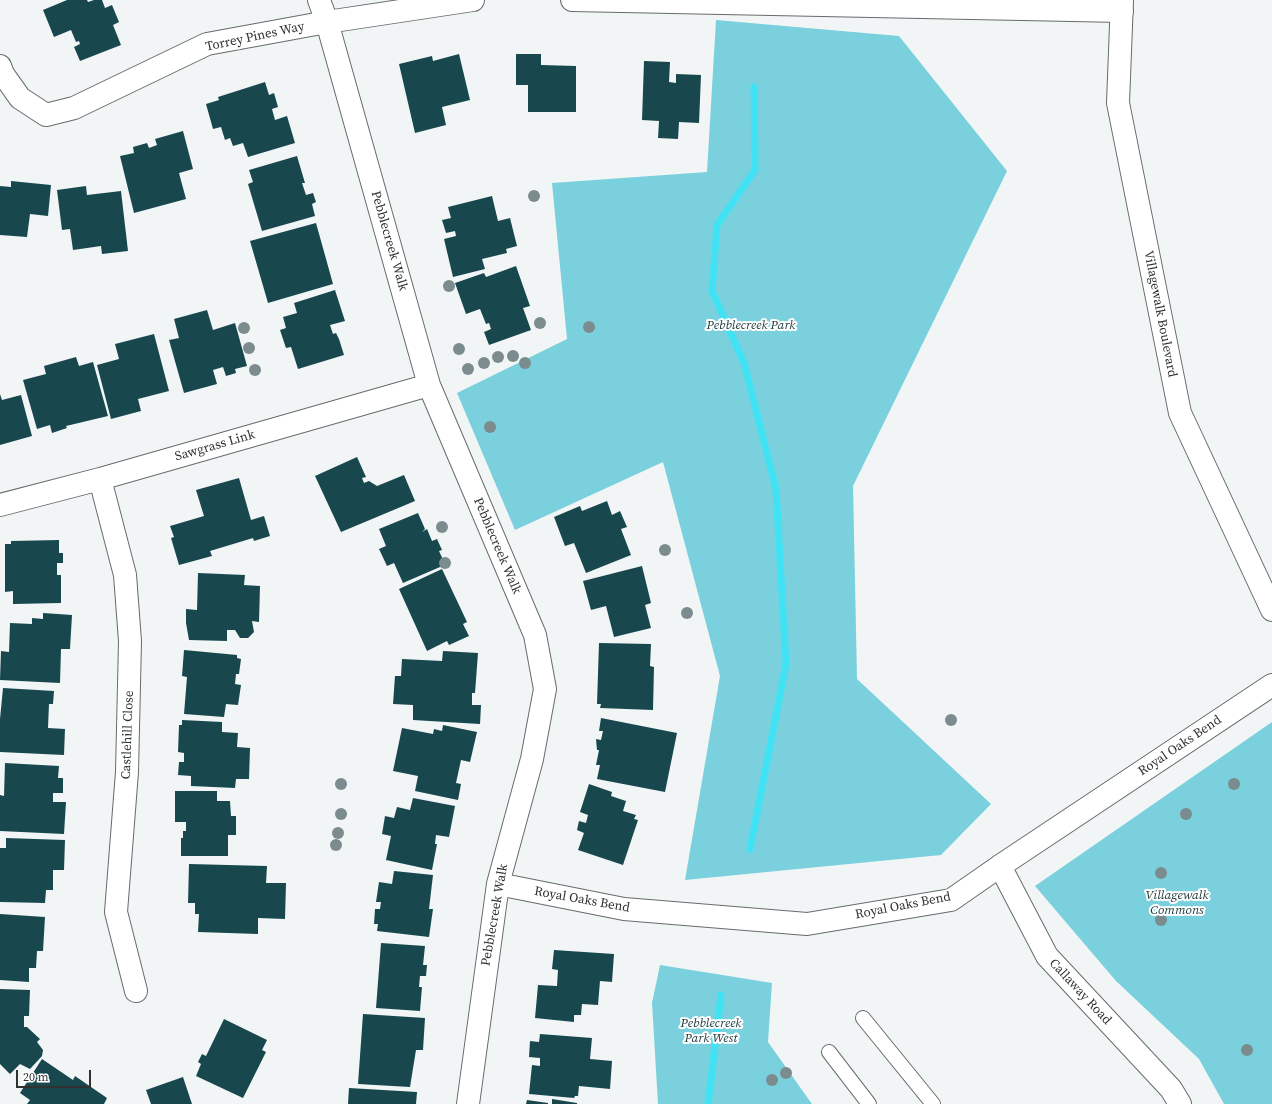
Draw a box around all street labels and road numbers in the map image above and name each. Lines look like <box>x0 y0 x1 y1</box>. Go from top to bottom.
street label: Torrey Pines Way <box>204 19 306 55</box>
street label: Pebblecreek Walk <box>367 189 411 293</box>
street label: Villagewalk Boulevard <box>1140 249 1180 379</box>
street label: Sawgrass Link <box>173 427 257 465</box>
street label: Pebblecreek Walk <box>470 495 524 597</box>
street label: Castlehill Close <box>119 690 137 780</box>
street label: Royal Oaks Bend <box>1136 712 1224 780</box>
street label: Pebblecreek Walk <box>478 863 512 967</box>
street label: Royal Oaks Bend <box>533 884 631 916</box>
street label: Royal Oaks Bend <box>854 889 952 923</box>
street label: Callaway Road <box>1046 956 1114 1028</box>

